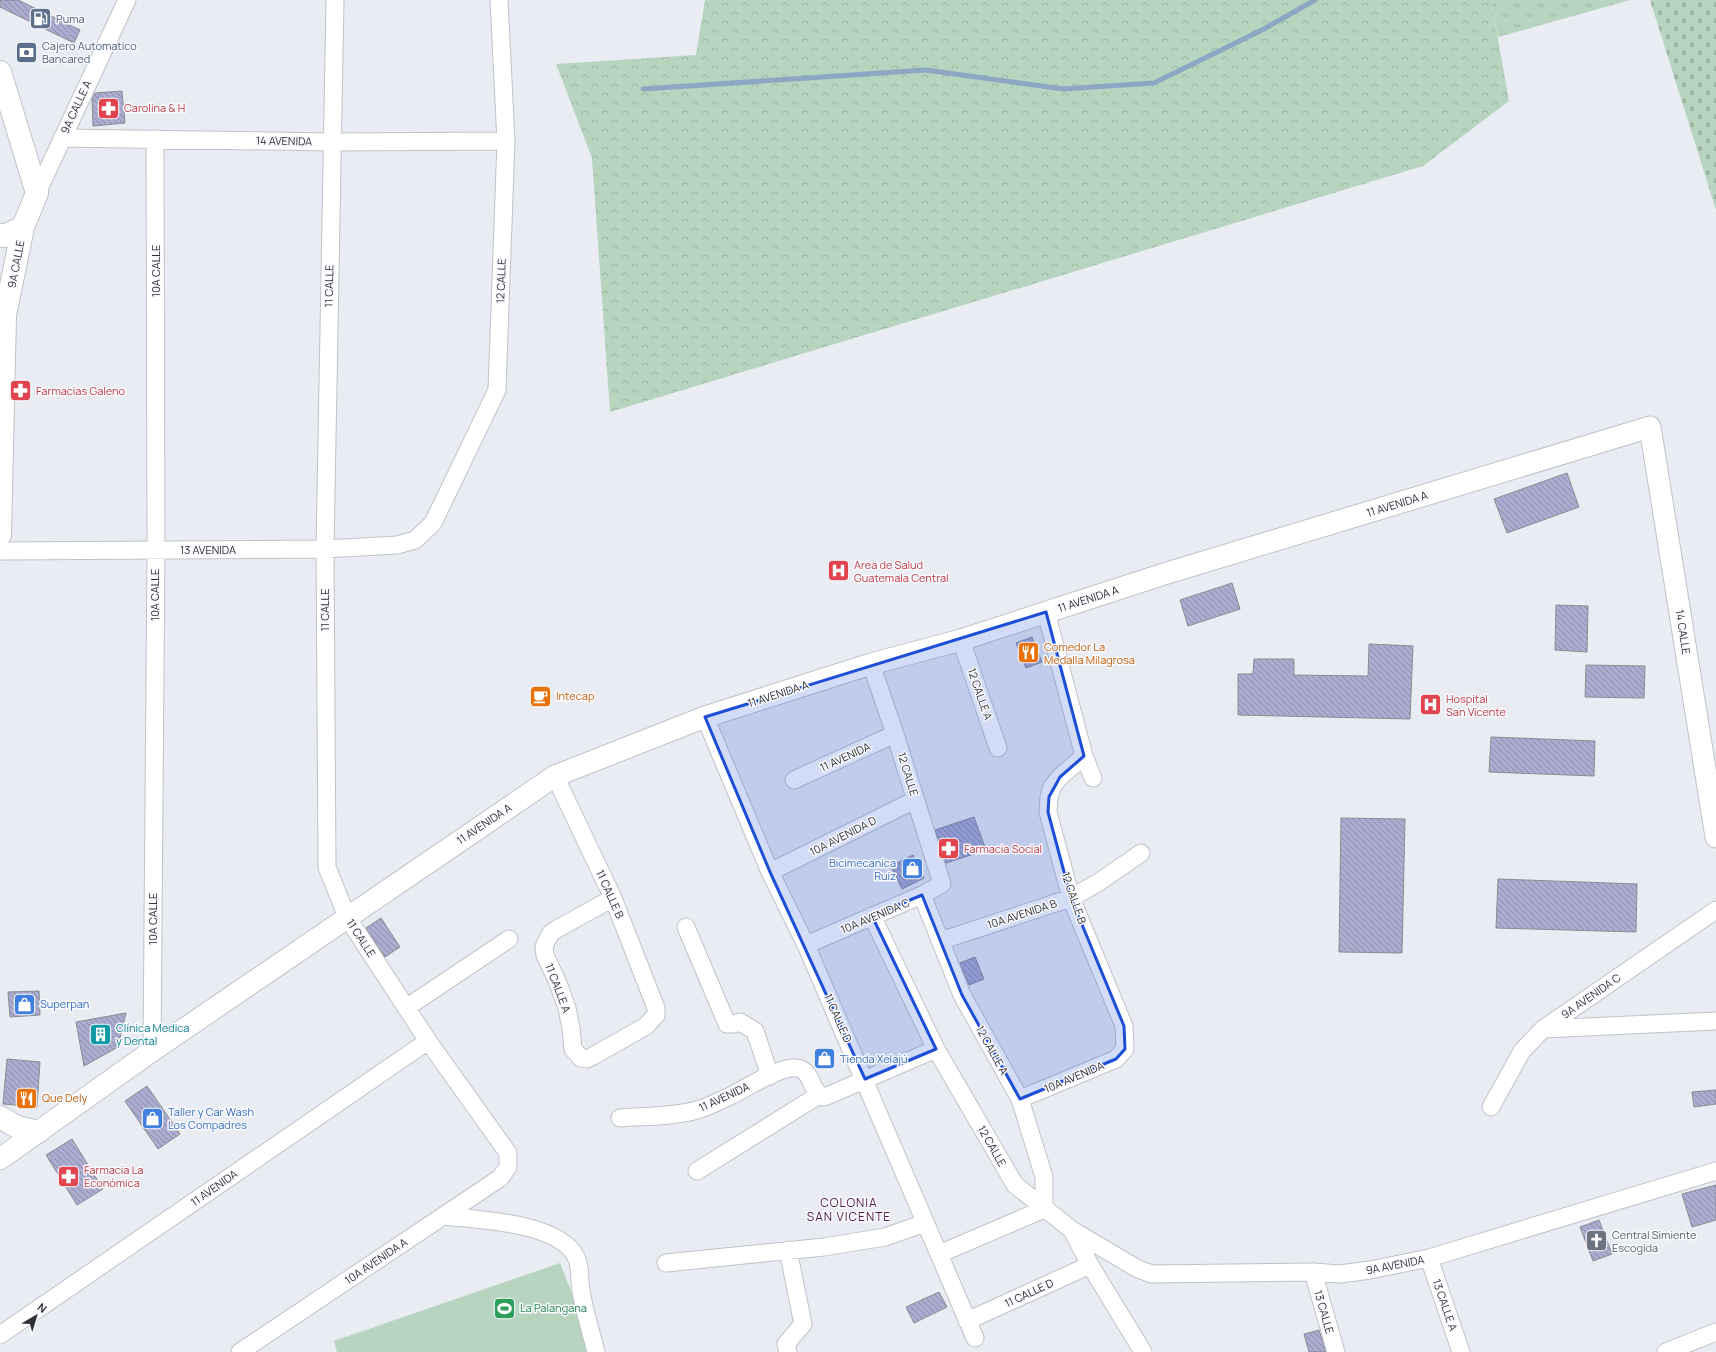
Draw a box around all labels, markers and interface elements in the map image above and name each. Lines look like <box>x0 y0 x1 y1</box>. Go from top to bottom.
fuel station icon: Puma <box>27 6 53 32</box>
place label: Puma <box>56 11 85 26</box>
place label: Cajero Automatico Bancared <box>42 38 137 66</box>
bank icon: Cajero Automatico Bancared <box>13 39 39 65</box>
street label: 9A CALLE A <box>57 78 94 136</box>
pharmacy icon: Carolina & H <box>95 95 121 121</box>
place label: Carolina & H <box>124 100 185 115</box>
street label: 14 AVENIDA <box>256 133 312 148</box>
street label: 9A CALLE <box>4 239 27 289</box>
street label: 10A CALLE <box>148 245 163 297</box>
street label: 12 CALLE <box>492 258 509 304</box>
street label: 11 CALLE <box>321 264 336 308</box>
pharmacy icon: Farmacias Galeno <box>7 378 33 404</box>
place label: Farmacias Galeno <box>36 383 126 398</box>
street label: 11 AVENIDA A <box>1364 487 1429 520</box>
street label: 13 AVENIDA <box>180 542 236 557</box>
place label: Area de Salud Guatemala Central <box>854 557 949 585</box>
hospital icon: Area de Salud Guatemala Central <box>826 558 852 584</box>
street label: 10A CALLE <box>147 569 162 621</box>
street label: 11 AVENIDA A <box>1055 582 1120 615</box>
street label: 11 CALLE <box>317 589 332 631</box>
street label: 14 CALLE <box>1673 608 1694 655</box>
place label: Comedor La Medalla Milagrosa <box>1044 639 1135 667</box>
restaurant icon: Comedor La Medalla Milagrosa <box>1016 640 1042 666</box>
street label: 12 CALLE A <box>965 666 996 722</box>
street label: 11 AVENIDA A <box>745 677 810 710</box>
cafe icon: Intecap <box>528 683 554 709</box>
place label: Intecap <box>556 688 595 703</box>
place label: Hospital San Vicente <box>1446 691 1507 719</box>
hospital icon: Hospital San Vicente <box>1417 692 1443 718</box>
street label: 11 AVENIDA <box>817 738 873 775</box>
street label: 12 CALLE <box>895 750 922 798</box>
street label: 11 AVENIDA A <box>453 800 514 848</box>
street label: 10A AVENIDA D <box>807 812 879 859</box>
pharmacy icon: Farmacia Social <box>935 836 961 862</box>
place label: Farmacia Social <box>964 841 1042 856</box>
place label: Bicimecanica Ruiz <box>829 855 896 883</box>
shop icon: Bicimecanica Ruiz <box>899 856 925 882</box>
street label: 11 CALLE B <box>593 867 628 921</box>
street label: 12 CALLE B <box>1059 870 1090 926</box>
street label: 10A CALLE <box>145 893 160 945</box>
street label: 10A AVENIDA C <box>838 894 912 937</box>
street label: 10A AVENIDA B <box>985 895 1059 932</box>
street label: 11 CALLE <box>343 916 379 960</box>
street label: 11 CALLE A <box>542 961 575 1015</box>
street label: 9A AVENIDA C <box>1558 969 1624 1022</box>
shop icon: Superpan <box>11 991 37 1017</box>
street label: 11 CALLE D <box>821 991 856 1045</box>
place label: Superpan <box>40 996 89 1011</box>
place label: Clínica Medica y Dental <box>116 1020 189 1048</box>
building icon: Clínica Medica y Dental <box>87 1021 113 1047</box>
street label: 12 CALLE A <box>973 1022 1012 1077</box>
shop icon: Tienda Xelajú <box>811 1046 837 1072</box>
place label: Tienda Xelajú <box>840 1051 908 1066</box>
street label: 10A AVENIDA <box>1042 1057 1106 1096</box>
street label: 11 AVENIDA <box>696 1078 752 1115</box>
restaurant icon: Que Dely <box>14 1085 40 1111</box>
place label: Que Dely <box>42 1090 88 1105</box>
place label: Taller y Car Wash Los Compadres <box>168 1104 254 1132</box>
shop icon: Taller y Car Wash Los Compadres <box>139 1105 165 1131</box>
street label: 12 CALLE <box>975 1123 1010 1169</box>
place label: Farmacia La Económica <box>84 1162 143 1190</box>
pharmacy icon: Farmacia La Económica <box>55 1163 81 1189</box>
street label: 11 AVENIDA <box>187 1166 240 1209</box>
district label: COLONIA SAN VICENTE <box>807 1194 891 1225</box>
place label: Central Simiente Escogida <box>1612 1227 1697 1255</box>
church icon: Central Simiente Escogida <box>1583 1228 1609 1254</box>
street label: 10A AVENIDA A <box>341 1234 410 1287</box>
street label: 9A AVENIDA <box>1364 1251 1425 1278</box>
street label: 11 CALLE D <box>1002 1275 1056 1310</box>
street label: 13 CALLE A <box>1430 1277 1461 1333</box>
street label: 13 CALLE <box>1311 1288 1338 1335</box>
sports icon: La Palangana <box>492 1295 518 1321</box>
north arrow <box>16 1296 56 1336</box>
text: N <box>35 1299 50 1316</box>
place label: La Palangana <box>520 1300 587 1315</box>

